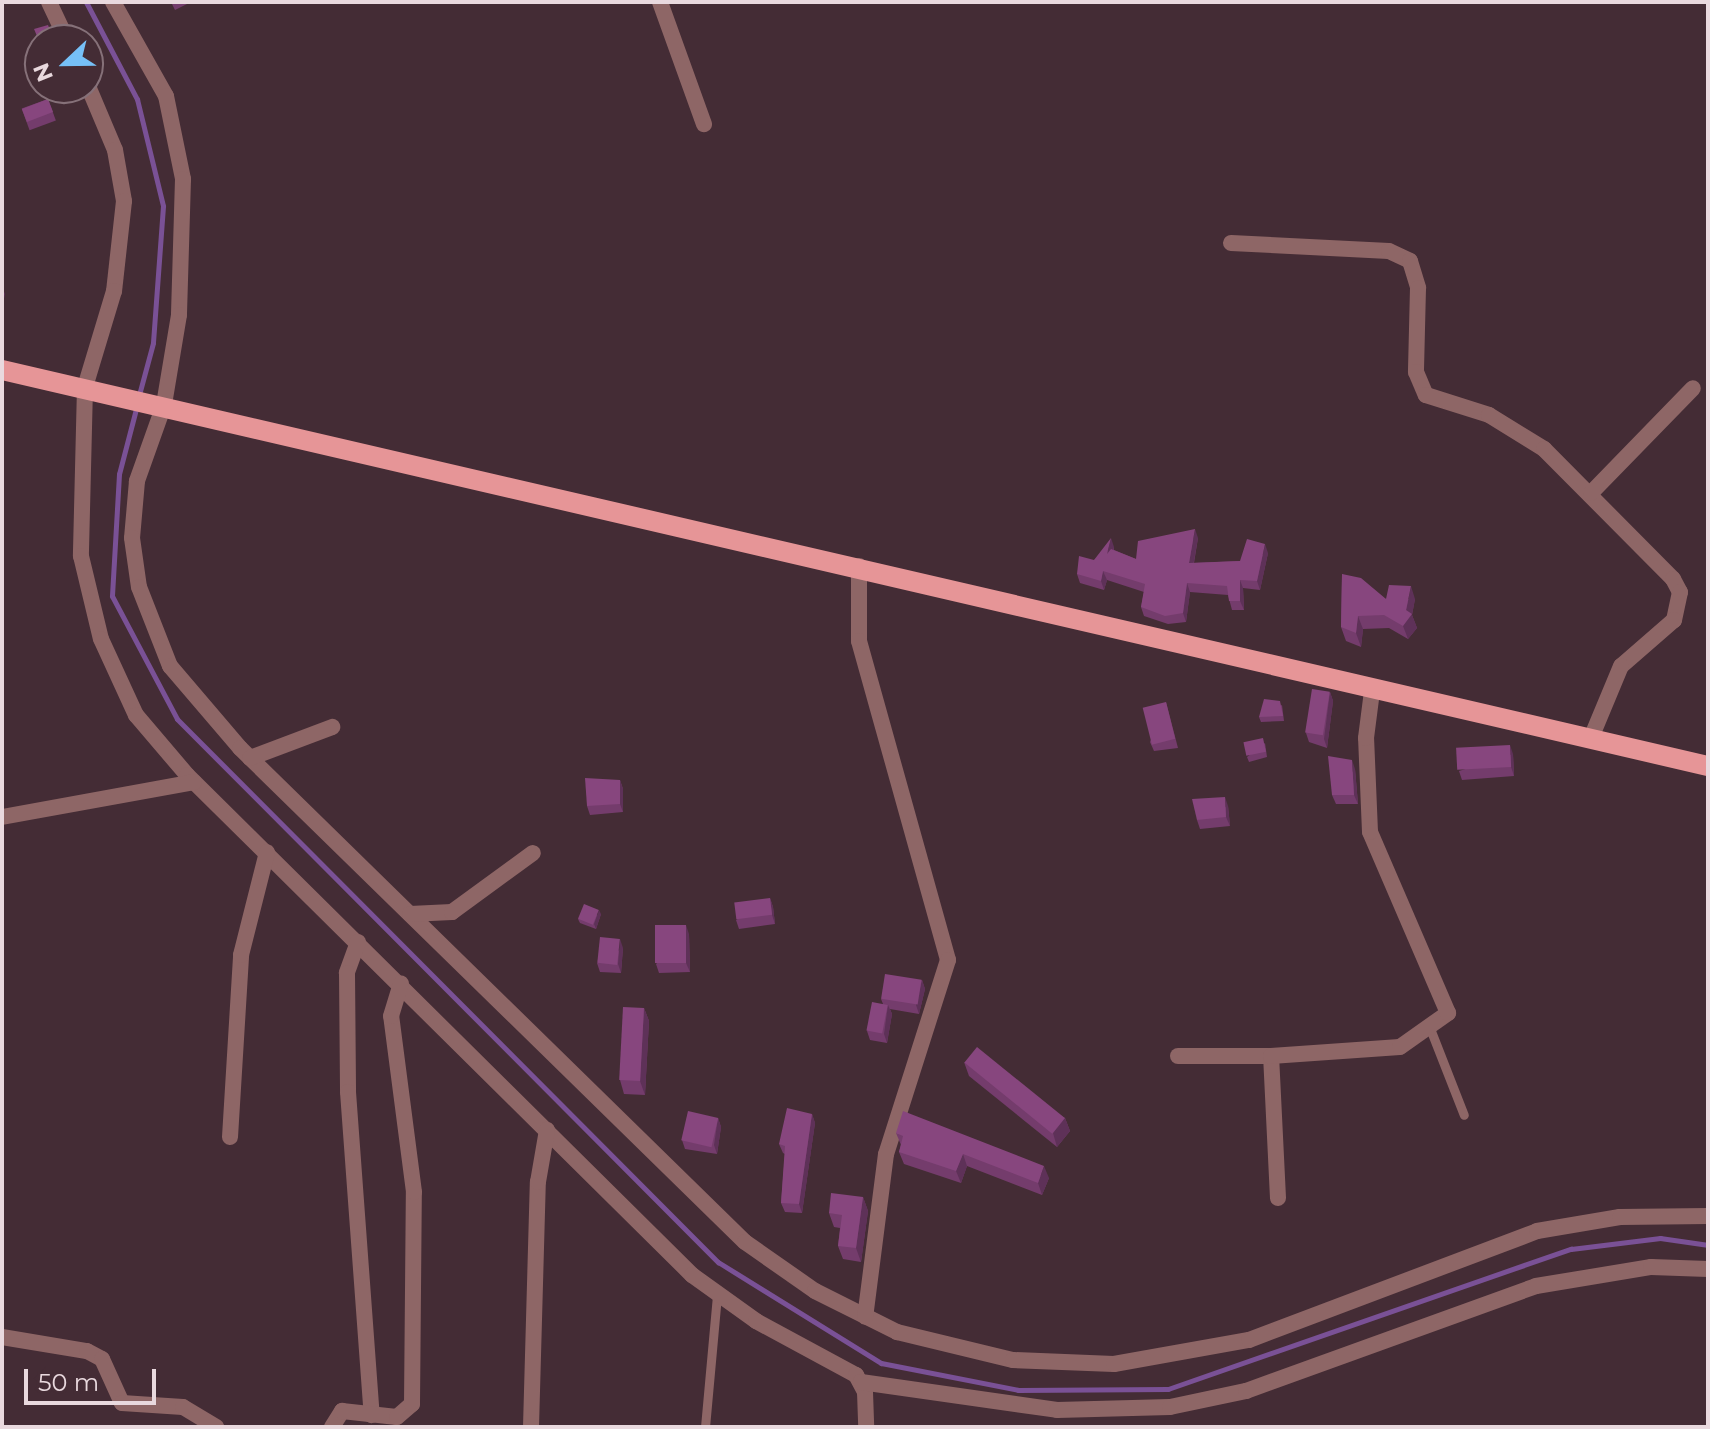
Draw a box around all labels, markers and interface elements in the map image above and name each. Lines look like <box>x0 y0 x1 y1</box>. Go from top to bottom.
north arrow <box>24 24 104 104</box>
text: N <box>27 59 59 86</box>
scale bar <box>28 1353 160 1403</box>
text: 50 m <box>38 1368 99 1397</box>

